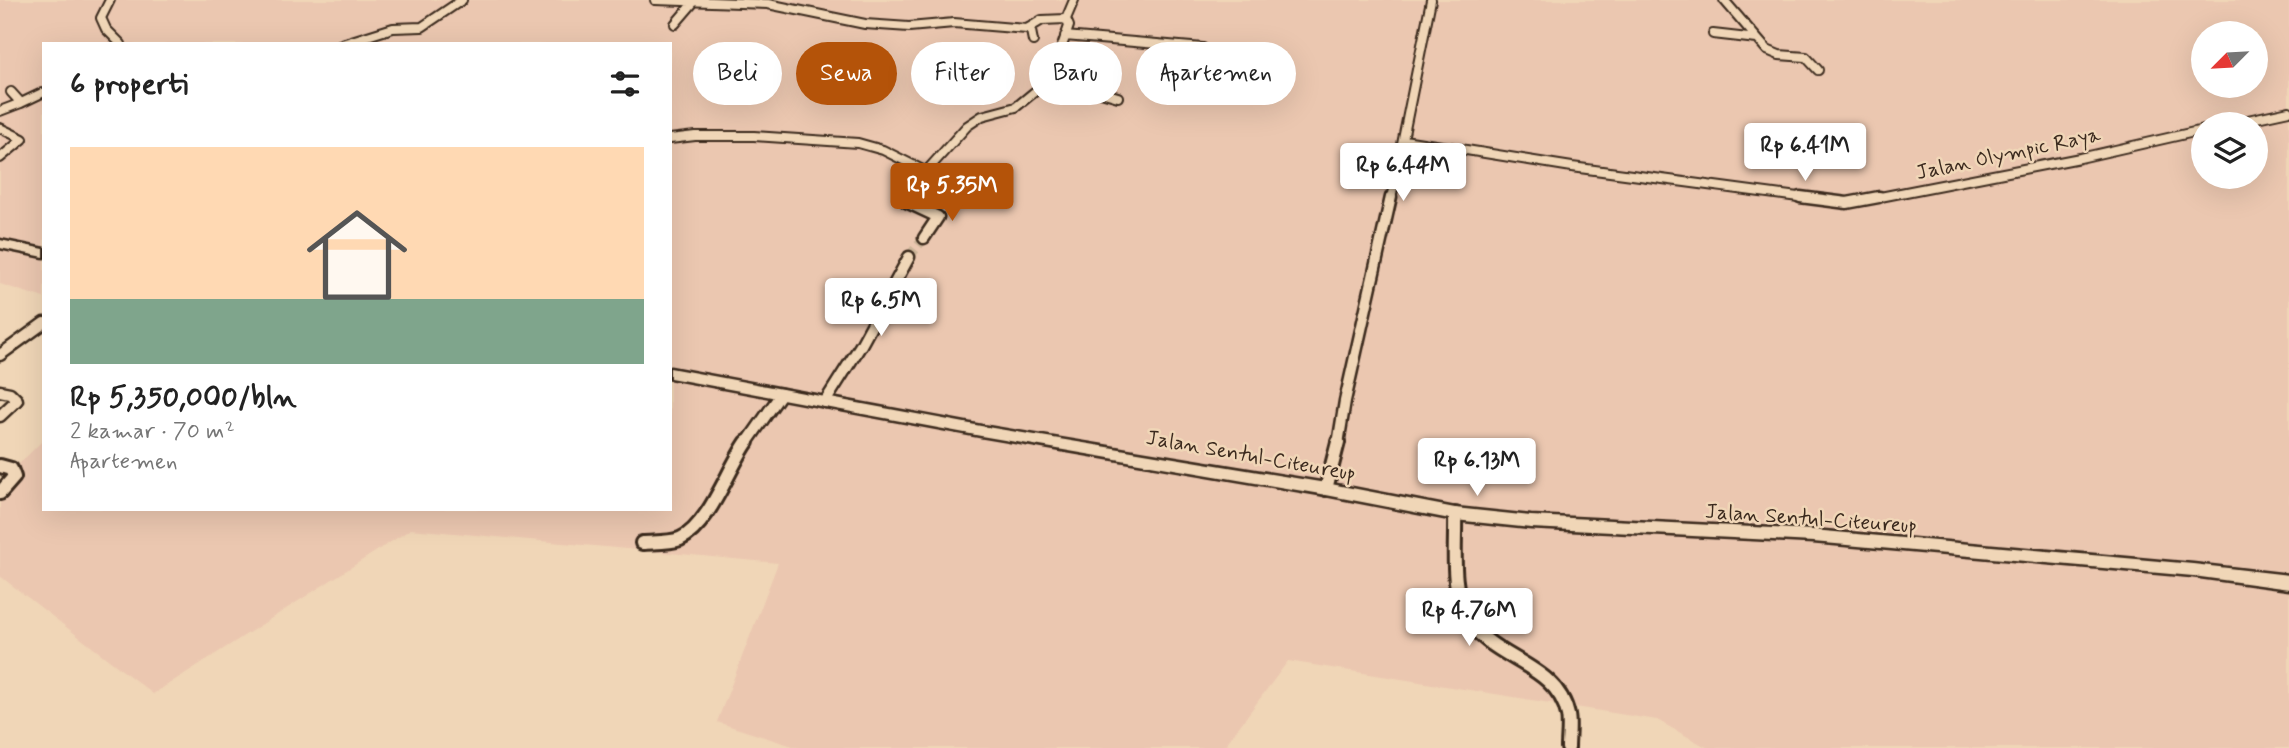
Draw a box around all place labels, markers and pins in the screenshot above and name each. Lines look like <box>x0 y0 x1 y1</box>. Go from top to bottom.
pin: Rp 6.41M <box>1733 124 1877 183</box>
pin: Rp 6.44M <box>1331 144 1475 203</box>
pin: Rp 5.35M <box>880 164 1024 223</box>
pin: Rp 6.5M <box>816 278 946 338</box>
pin: Rp 6.13M <box>1405 438 1549 498</box>
pin: Rp 4.76M <box>1397 588 1541 648</box>

